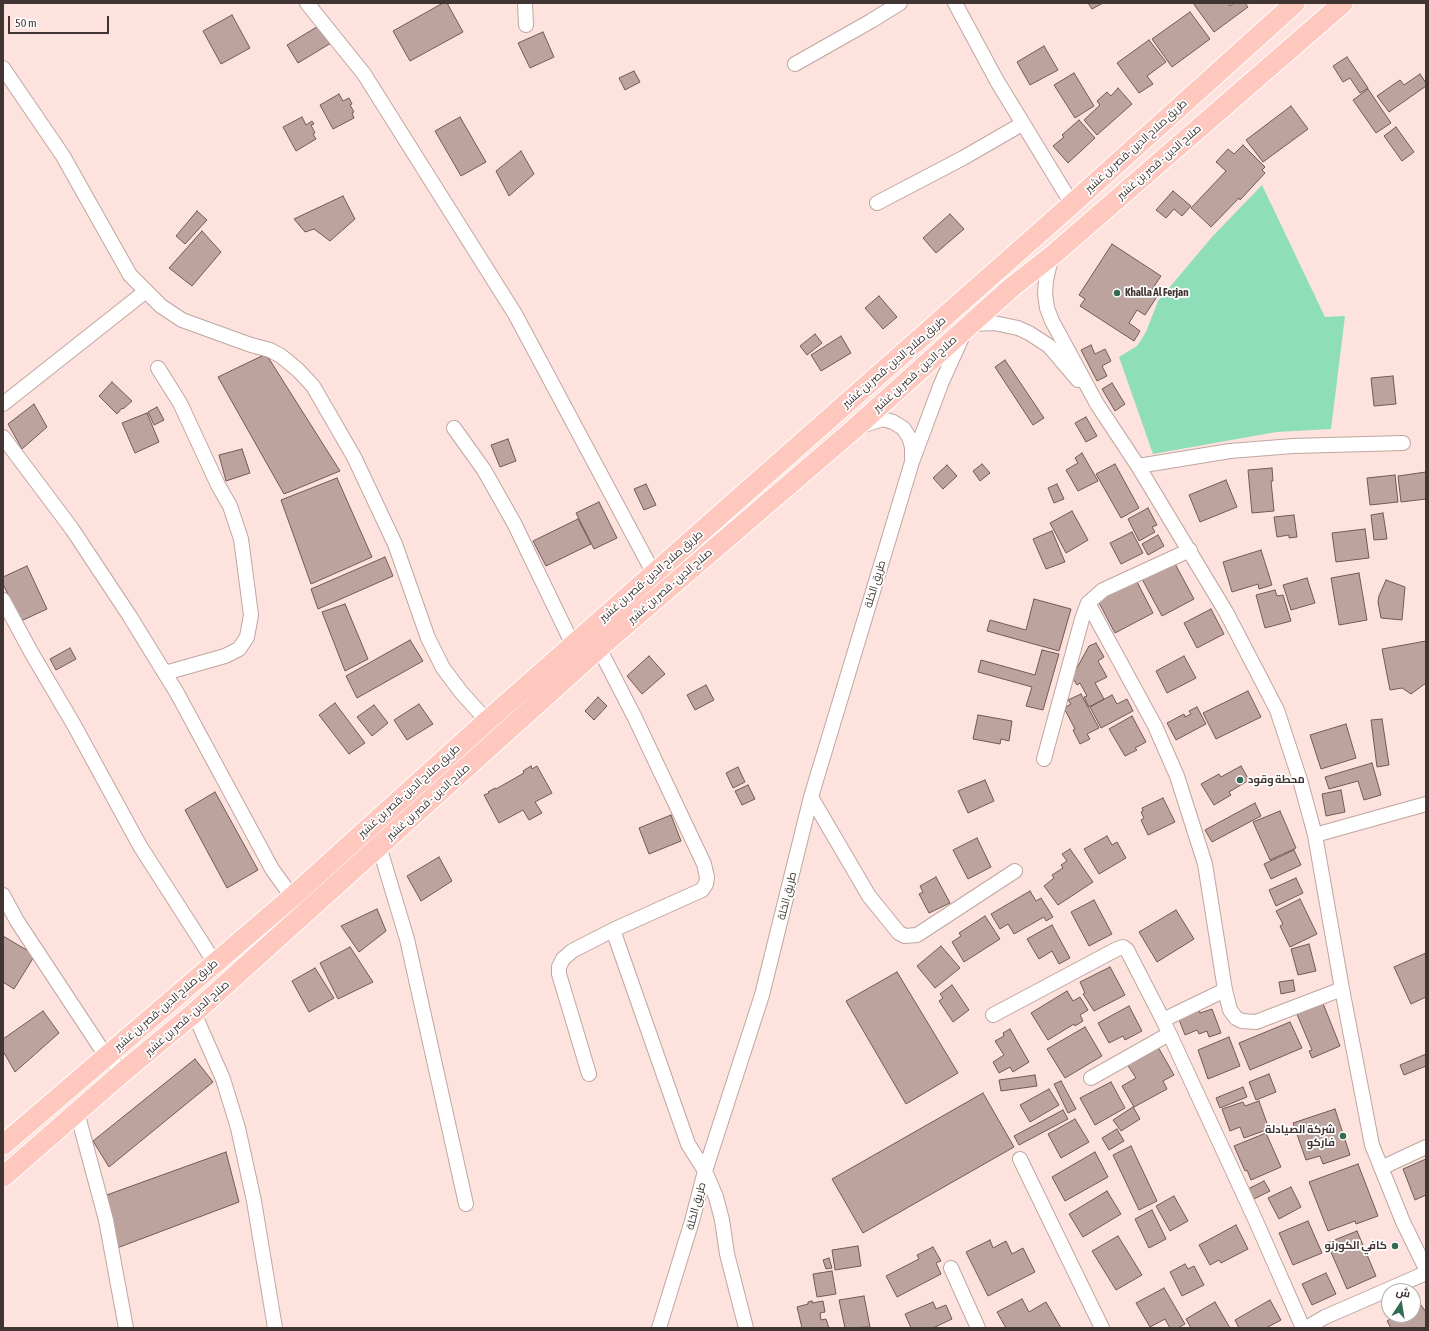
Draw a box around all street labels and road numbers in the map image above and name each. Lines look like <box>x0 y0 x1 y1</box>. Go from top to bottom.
street label: طريق صلاح الدين -قصر بن غشير <box>1082 97 1190 195</box>
street label: صلاح الدين - قصر بن غشير <box>1114 122 1204 202</box>
street label: طريق صلاح الدين -قصر بن غشير <box>840 313 948 411</box>
street label: صلاح الدين - قصر بن غشير <box>871 333 959 415</box>
street label: طريق صلاح الدين -قصر بن غشير <box>597 527 705 625</box>
street label: صلاح الدين - قصر بن غشير <box>625 546 715 626</box>
street label: طريق الخلة <box>862 559 888 609</box>
street label: طريق صلاح الدين -قصر بن غشير <box>355 742 463 840</box>
street label: صلاح الدين - قصر بن غشير <box>384 761 472 843</box>
street label: طريق الخلة <box>775 871 799 921</box>
street label: طريق صلاح الدين -قصر بن غشير <box>112 956 220 1054</box>
street label: صلاح الدين - قصر بن غشير <box>142 978 232 1058</box>
street label: طريق الخلة <box>683 1181 709 1231</box>

